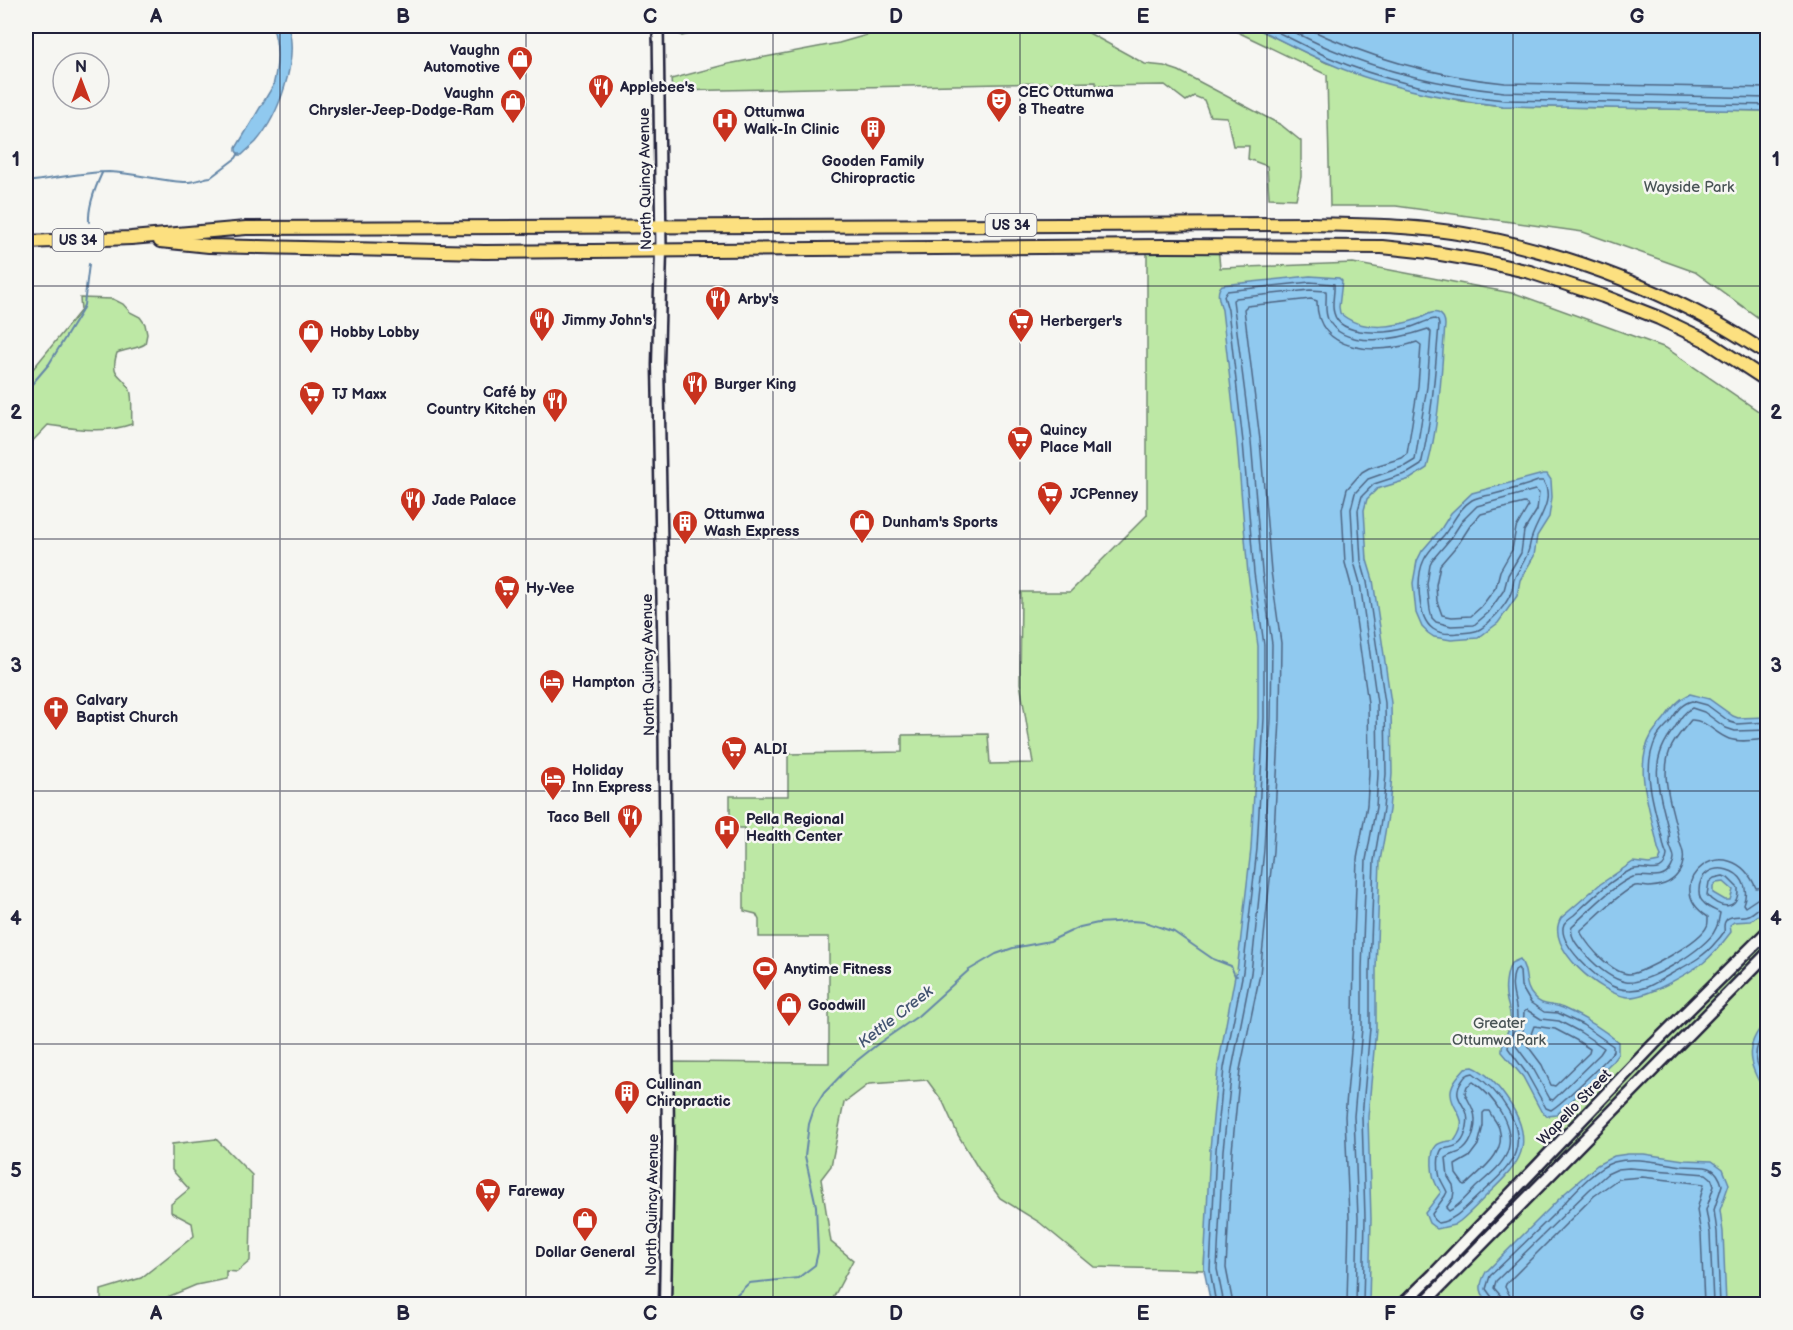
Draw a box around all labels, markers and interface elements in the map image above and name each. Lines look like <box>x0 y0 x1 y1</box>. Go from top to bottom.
text: A <box>149 5 163 29</box>
text: B <box>396 5 410 29</box>
text: C <box>643 5 657 29</box>
text: D <box>889 5 903 29</box>
text: E <box>1137 5 1150 29</box>
text: F <box>1384 5 1396 29</box>
text: G <box>1630 5 1645 29</box>
place label: Vaughn Automotive <box>423 41 500 77</box>
shop icon: Vaughn Automotive <box>505 44 535 82</box>
north arrow <box>51 51 111 111</box>
text: N <box>75 58 87 77</box>
restaurant icon: Applebee's <box>586 72 616 110</box>
place label: Applebee's <box>619 78 695 97</box>
place label: CEC Ottumwa 8 Theatre <box>1018 83 1114 119</box>
place label: Vaughn Chrysler-Jeep-Dodge-Ram <box>309 84 494 120</box>
theatre icon: CEC Ottumwa 8 Theatre <box>984 86 1014 124</box>
shop icon: Vaughn Chrysler-Jeep-Dodge-Ram <box>498 87 528 125</box>
place label: Ottumwa Walk-In Clinic <box>744 103 839 139</box>
hospital icon: Ottumwa Walk-In Clinic <box>710 106 740 144</box>
street label: North Quincy Avenue <box>635 108 656 250</box>
building icon: Gooden Family Chiropractic <box>858 114 888 152</box>
text: 1 <box>12 148 20 172</box>
text: 1 <box>1772 148 1780 172</box>
place label: Gooden Family Chiropractic <box>822 152 924 188</box>
park label: Wayside Park <box>1644 178 1735 197</box>
road number: US 34 <box>986 214 1036 236</box>
road number: US 34 <box>52 229 104 251</box>
restaurant icon: Arby's <box>703 284 733 322</box>
place label: Arby's <box>737 290 779 309</box>
restaurant icon: Jimmy John's <box>527 305 557 343</box>
supermarket icon: Herberger's <box>1006 306 1036 344</box>
place label: Jimmy John's <box>562 311 652 330</box>
place label: Herberger's <box>1040 312 1122 331</box>
shop icon: Hobby Lobby <box>296 317 326 355</box>
place label: Hobby Lobby <box>330 323 419 342</box>
restaurant icon: Burger King <box>680 369 710 407</box>
place label: Burger King <box>714 375 796 394</box>
supermarket icon: TJ Maxx <box>297 379 327 417</box>
place label: Café by Country Kitchen <box>426 383 536 419</box>
place label: TJ Maxx <box>332 385 387 404</box>
restaurant icon: Café by Country Kitchen <box>540 386 570 424</box>
text: 2 <box>10 401 22 425</box>
text: 2 <box>1770 401 1782 425</box>
place label: Quincy Place Mall <box>1040 421 1112 457</box>
supermarket icon: Quincy Place Mall <box>1005 424 1035 462</box>
supermarket icon: JCPenney <box>1035 479 1065 517</box>
restaurant icon: Jade Palace <box>398 485 428 523</box>
place label: JCPenney <box>1070 485 1138 504</box>
place label: Jade Palace <box>432 491 516 510</box>
place label: Ottumwa Wash Express <box>704 505 799 541</box>
shop icon: Dunham's Sports <box>847 507 877 545</box>
building icon: Ottumwa Wash Express <box>670 508 700 546</box>
place label: Dunham's Sports <box>882 513 998 532</box>
supermarket icon: Hy-Vee <box>492 573 522 611</box>
place label: Hy-Vee <box>526 579 575 598</box>
street label: North Quincy Avenue <box>638 594 659 736</box>
text: 3 <box>10 654 22 678</box>
text: 3 <box>1770 654 1782 678</box>
hotel icon: Hampton <box>537 667 567 705</box>
place label: Hampton <box>572 673 635 692</box>
place label: Calvary Baptist Church <box>76 691 178 727</box>
church icon: Calvary Baptist Church <box>41 694 71 732</box>
supermarket icon: ALDI <box>719 734 749 772</box>
place label: ALDI <box>753 740 787 759</box>
place label: Holiday Inn Express <box>572 761 652 797</box>
hotel icon: Holiday Inn Express <box>538 764 568 802</box>
restaurant icon: Taco Bell <box>615 802 645 840</box>
place label: Taco Bell <box>547 808 610 827</box>
place label: Pella Regional Health Center <box>746 810 844 846</box>
hospital icon: Pella Regional Health Center <box>712 813 742 851</box>
text: 4 <box>10 907 22 931</box>
text: 4 <box>1770 907 1782 931</box>
sports icon: Anytime Fitness <box>750 954 780 992</box>
place label: Anytime Fitness <box>783 960 892 979</box>
water label: Kettle Creek <box>855 981 938 1052</box>
shop icon: Goodwill <box>774 990 804 1028</box>
place label: Goodwill <box>808 996 865 1015</box>
park label: Greater Ottumwa Park <box>1452 1014 1547 1050</box>
street label: Wapello Street <box>1533 1065 1616 1150</box>
place label: Cullinan Chiropractic <box>646 1075 731 1111</box>
building icon: Cullinan Chiropractic <box>612 1078 642 1116</box>
street label: North Quincy Avenue <box>642 1134 663 1276</box>
text: 5 <box>10 1159 22 1183</box>
text: 5 <box>1770 1159 1782 1183</box>
supermarket icon: Fareway <box>473 1176 503 1214</box>
place label: Fareway <box>508 1182 565 1201</box>
shop icon: Dollar General <box>570 1205 600 1243</box>
place label: Dollar General <box>535 1243 635 1262</box>
text: A <box>149 1302 163 1326</box>
text: B <box>396 1302 410 1326</box>
text: C <box>643 1302 657 1326</box>
text: D <box>889 1302 903 1326</box>
text: E <box>1137 1302 1150 1326</box>
text: F <box>1384 1302 1396 1326</box>
text: G <box>1630 1302 1645 1326</box>

